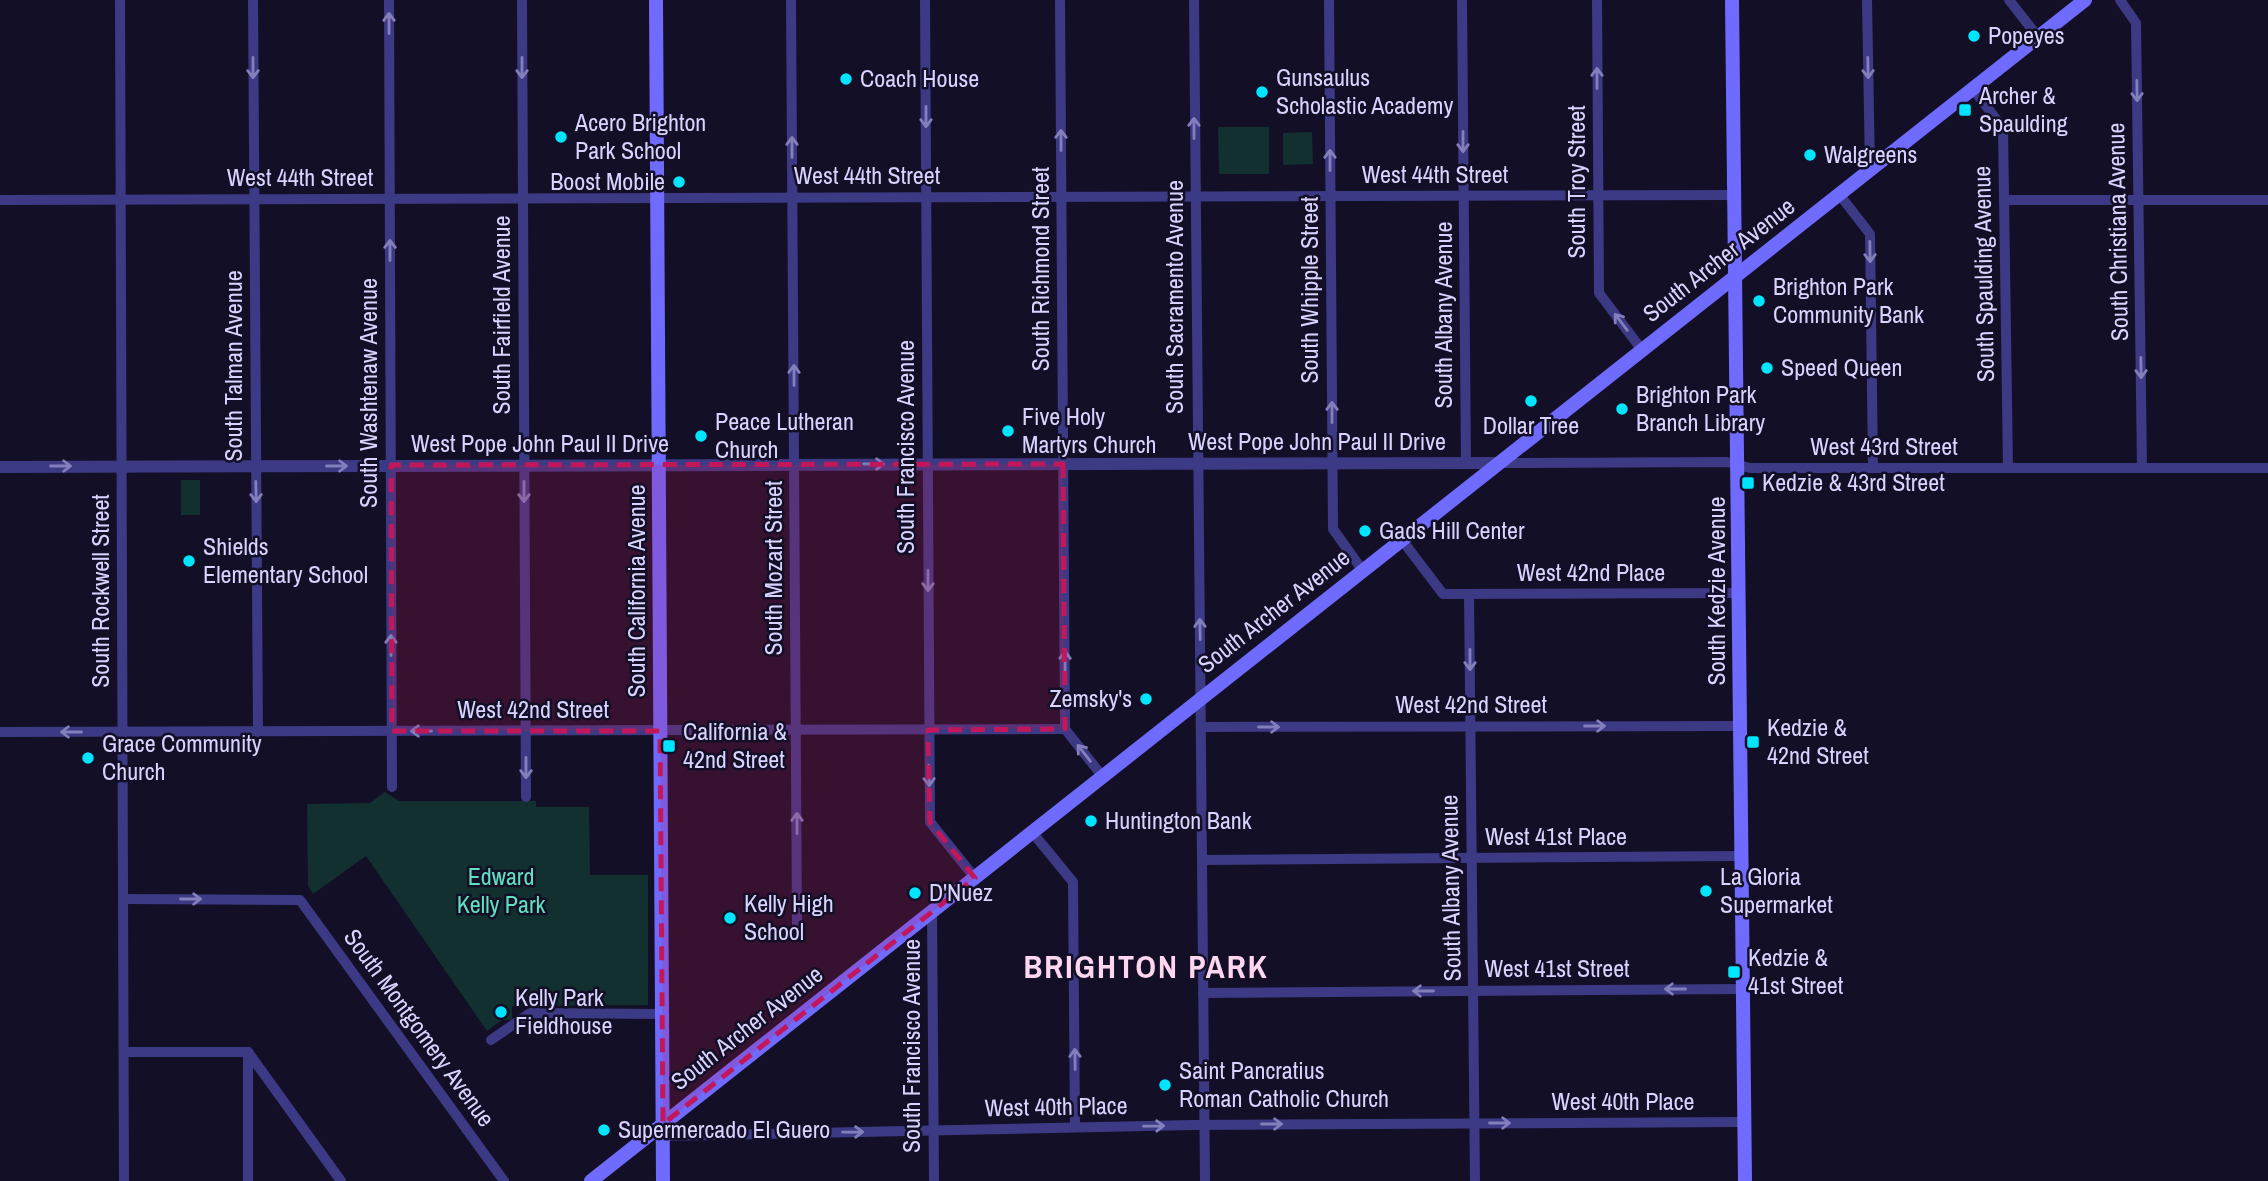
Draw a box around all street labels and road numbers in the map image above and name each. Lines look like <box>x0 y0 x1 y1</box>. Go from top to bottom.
street label: South Troy Street <box>1560 105 1592 259</box>
street label: South Christiana Avenue <box>2099 123 2135 342</box>
street label: West 44th Street <box>1362 158 1509 190</box>
street label: West 44th Street <box>794 159 941 191</box>
street label: West 44th Street <box>227 161 374 193</box>
street label: South Richmond Street <box>1024 166 1056 371</box>
street label: South Spaulding Avenue <box>1965 166 2001 382</box>
street label: South Sacramento Avenue <box>1158 180 1190 414</box>
street label: South Archer Avenue <box>1636 190 1801 329</box>
street label: South Whipple Street <box>1293 196 1325 384</box>
street label: South Fairfield Avenue <box>485 216 517 414</box>
street label: South Albany Avenue <box>1427 222 1459 408</box>
street label: South Talman Avenue <box>217 270 249 462</box>
street label: South Washtenaw Avenue <box>352 278 384 508</box>
street label: South Francisco Avenue <box>889 340 921 554</box>
street label: West Pope John Paul II Drive <box>1188 425 1446 457</box>
street label: West Pope John Paul II Drive <box>411 427 669 459</box>
street label: West 43rd Street <box>1810 430 1958 462</box>
street label: South Mozart Street <box>757 480 789 656</box>
street label: South California Avenue <box>620 484 652 698</box>
street label: South Rockwell Street <box>84 494 116 688</box>
street label: South Kedzie Avenue <box>1700 497 1732 685</box>
street label: South Archer Avenue <box>1191 541 1356 680</box>
street label: West 42nd Place <box>1517 556 1665 588</box>
street label: West 42nd Street <box>1395 688 1547 720</box>
street label: West 42nd Street <box>457 693 609 725</box>
street label: South Albany Avenue <box>1432 794 1468 982</box>
street label: West 41st Place <box>1485 820 1627 852</box>
street label: South Montgomery Avenue <box>337 922 502 1133</box>
street label: South Francisco Avenue <box>895 939 927 1153</box>
street label: West 41st Street <box>1484 952 1630 984</box>
street label: South Archer Avenue <box>664 958 829 1097</box>
street label: West 40th Place <box>1552 1085 1694 1117</box>
street label: West 40th Place <box>984 1089 1128 1123</box>

